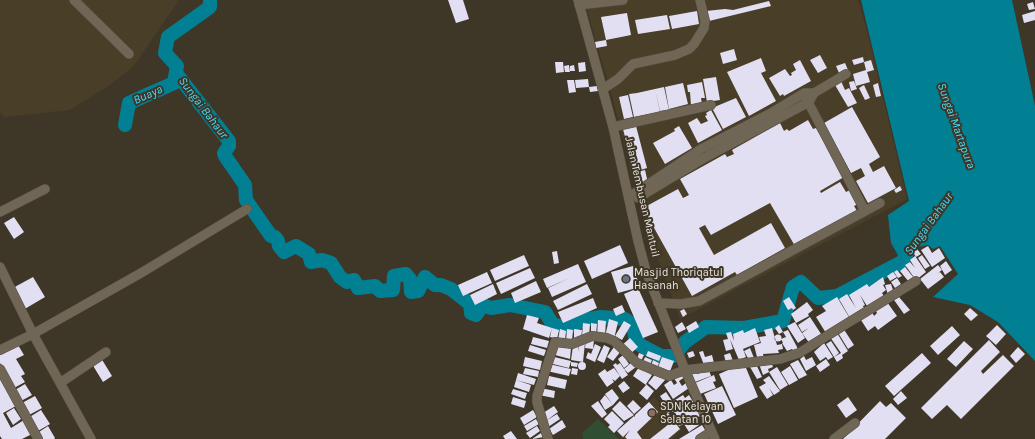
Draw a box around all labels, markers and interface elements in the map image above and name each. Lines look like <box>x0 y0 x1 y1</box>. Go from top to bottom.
water label: Sungai Bahaur <box>175 74 231 142</box>
water label: Sungai Martapura <box>934 81 978 171</box>
water label: Buaya <box>131 82 165 108</box>
street label: Jalan Tembusan Mantuil <box>622 136 662 258</box>
water label: Sungai Bahaur <box>902 190 956 258</box>
place label: Masjid Thoriqatul Hasanah <box>634 266 723 292</box>
marker: Masjid Thoriqatul Hasanah <box>621 274 631 284</box>
place label: SDN Kelayan Selatan 10 <box>660 400 723 426</box>
marker: SDN Kelayan Selatan 10 <box>647 408 657 418</box>

